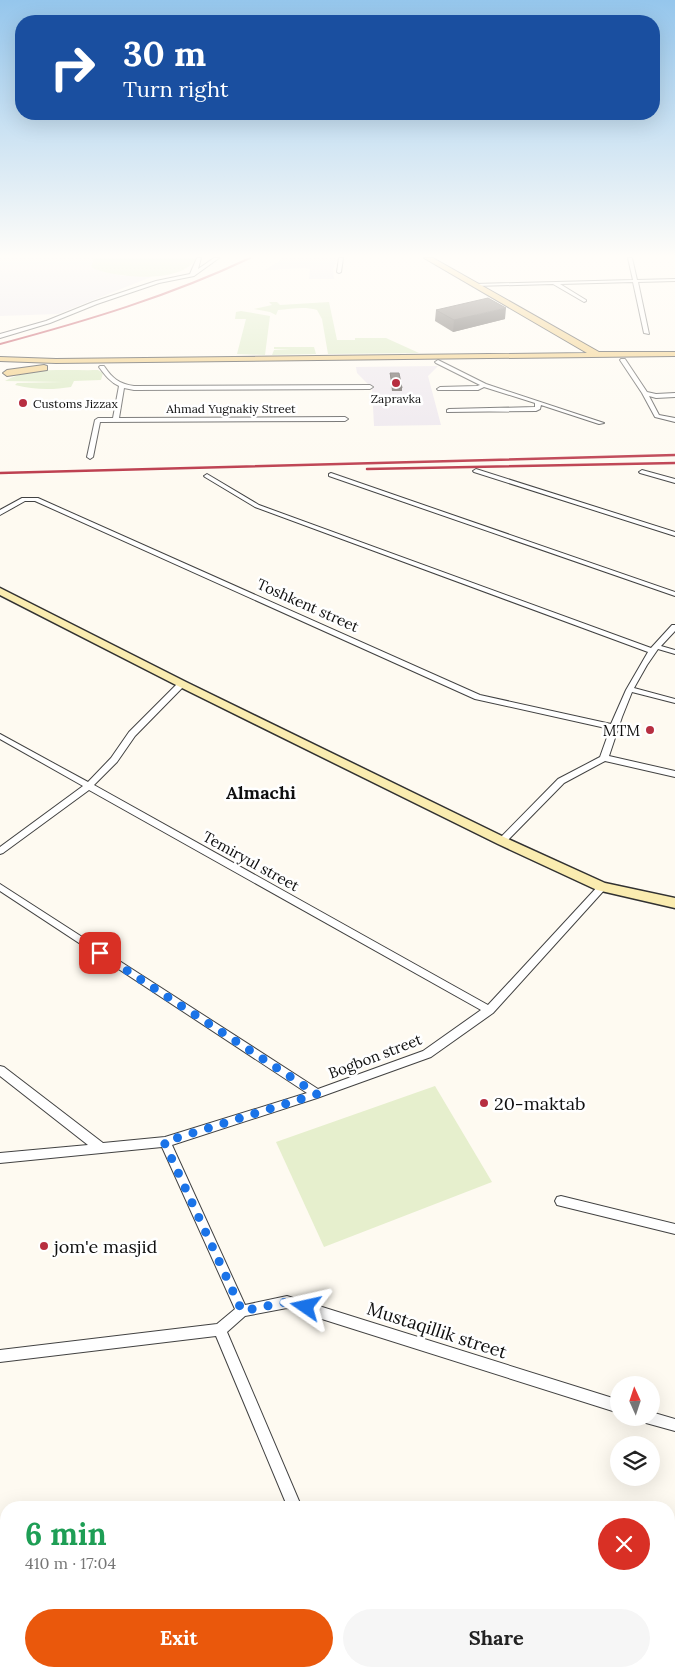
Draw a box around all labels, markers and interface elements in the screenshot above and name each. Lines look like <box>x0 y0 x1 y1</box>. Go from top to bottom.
text: 30 m <box>123 31 206 76</box>
icon: right <box>40 35 105 100</box>
text: Turn right <box>123 75 228 103</box>
marker: Zapravka <box>390 377 402 389</box>
place label: Zapravka <box>371 391 421 406</box>
place label: Customs Jizzax <box>33 396 118 411</box>
marker: Customs Jizzax <box>17 397 29 409</box>
street label: Ahmad Yugnakiy Street <box>165 401 296 416</box>
street label: Toshkent street <box>254 574 362 636</box>
place label: MTM <box>603 721 640 740</box>
marker: MTM <box>644 724 656 736</box>
district label: Almachi <box>226 781 296 804</box>
street label: Temiryul street <box>199 827 303 895</box>
pin <box>79 932 121 974</box>
icon: arrive <box>86 939 114 967</box>
street label: Bogbon street <box>326 1029 424 1082</box>
place label: 20-maktab <box>494 1092 585 1115</box>
marker: 20-maktab <box>478 1097 490 1109</box>
place label: jom'e masjid <box>52 1235 158 1258</box>
marker: jom'e masjid <box>38 1240 50 1252</box>
position arrow <box>279 1280 331 1332</box>
street label: Mustaqillik street <box>364 1297 510 1363</box>
north arrow <box>610 1376 660 1426</box>
map controls <box>610 1376 660 1486</box>
button: layers <box>610 1436 660 1486</box>
text: 6 min <box>25 1515 107 1553</box>
button: close <box>598 1518 650 1570</box>
text: 410 m · 17:04 <box>25 1553 116 1573</box>
button: Exit <box>25 1609 333 1667</box>
button: Share <box>343 1609 650 1667</box>

